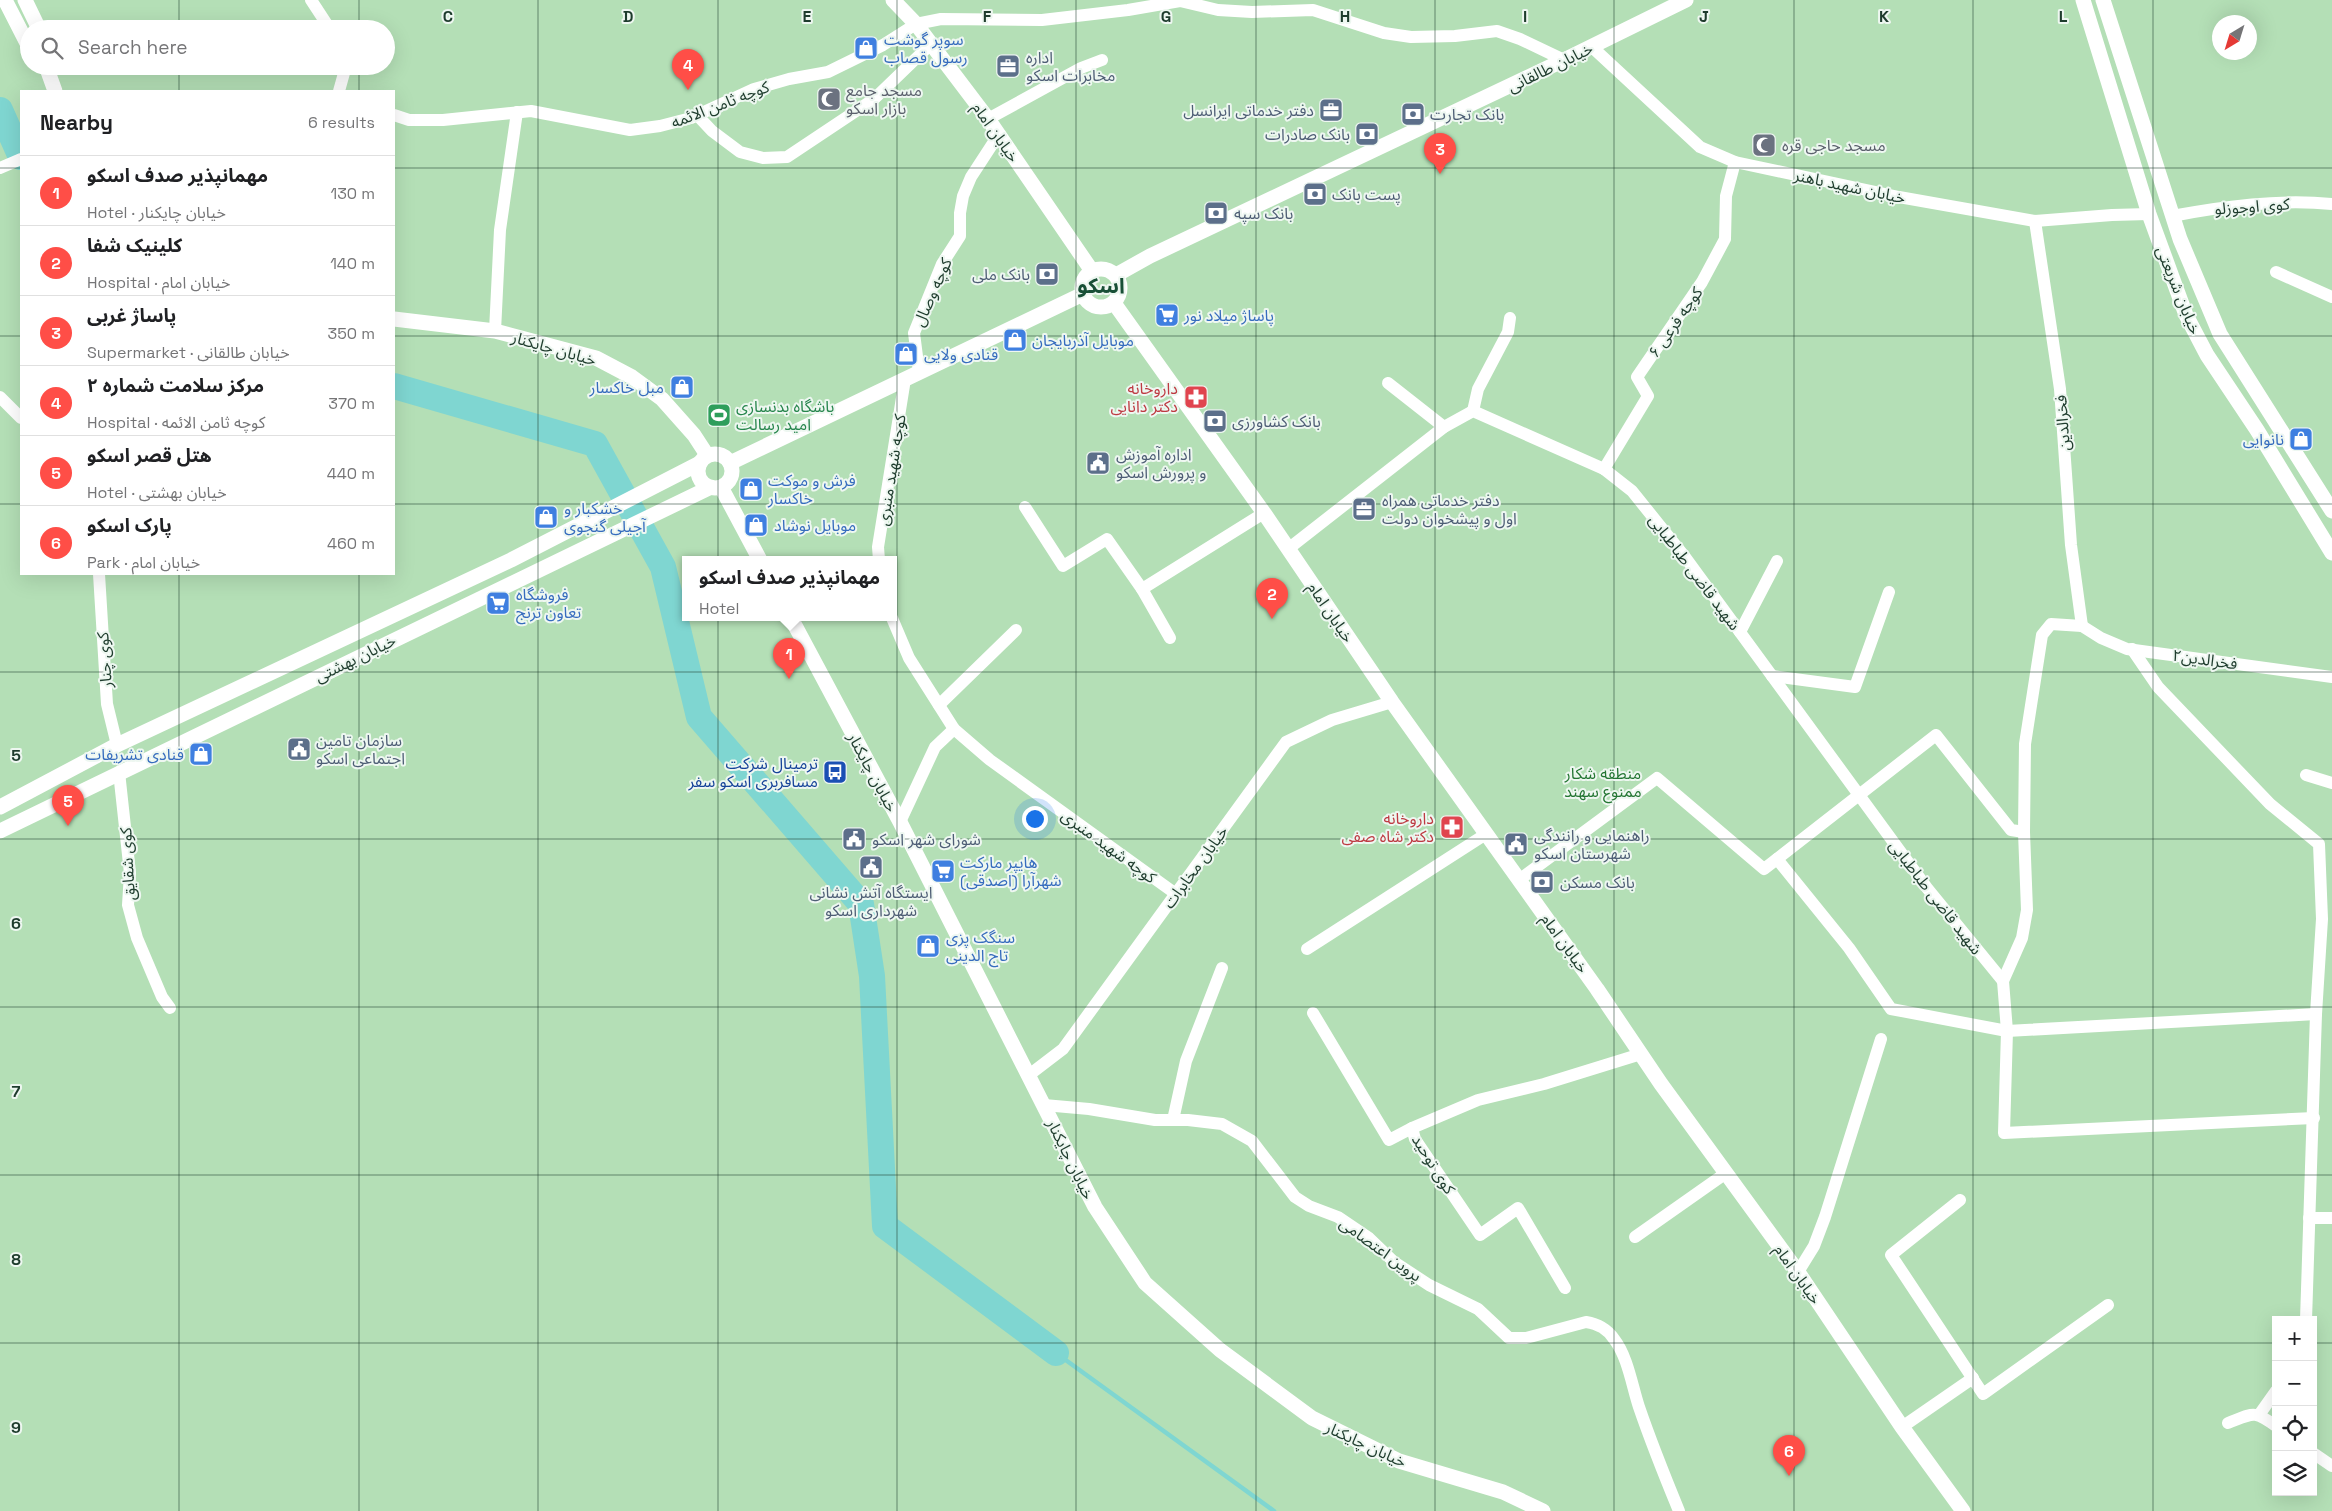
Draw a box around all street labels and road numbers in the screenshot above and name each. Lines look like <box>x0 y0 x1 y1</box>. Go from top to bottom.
street label: خیابان طالقانی <box>1504 38 1596 97</box>
street label: کوچه ثامن الائمه <box>668 76 773 133</box>
street label: خیابان امام <box>966 98 1024 168</box>
street label: خیابان شهید باهنر <box>1791 164 1907 209</box>
street label: کوی اوجوزلو <box>2214 193 2291 220</box>
street label: خیابان شریعتی <box>2151 243 2206 337</box>
street label: کوچه وصال <box>908 254 957 330</box>
street label: کوچه فرعی ۶ <box>1643 282 1708 362</box>
street label: خیابان چایکنار <box>508 326 599 371</box>
street label: فخرالدین <box>2050 394 2075 452</box>
street label: کوچه شهید منبری <box>872 412 911 527</box>
street label: شهید قاضی طباطبایی <box>1644 510 1745 634</box>
street label: خیابان امام <box>1301 578 1358 648</box>
street label: خیابان بهشتی <box>311 630 399 687</box>
street label: کوی چنار <box>92 631 117 690</box>
street label: فخرالدین۲ <box>2171 645 2239 674</box>
street label: خیابان چایکنار <box>842 728 902 816</box>
street label: کوچه شهید منبری <box>1057 805 1161 888</box>
street label: خیابان مخابرات <box>1158 822 1232 913</box>
street label: کوی شقایق <box>115 826 140 901</box>
street label: شهید قاضی طباطبایی <box>1884 836 1987 959</box>
street label: خیابان امام <box>1534 909 1593 978</box>
street label: خیابان چایکنار <box>1042 1115 1099 1203</box>
street label: کوی توحید <box>1407 1130 1460 1198</box>
street label: پروین اعتصامی <box>1335 1212 1426 1286</box>
street label: خیابان امام <box>1768 1240 1826 1310</box>
street label: خیابان چایکنار <box>1321 1416 1410 1472</box>

